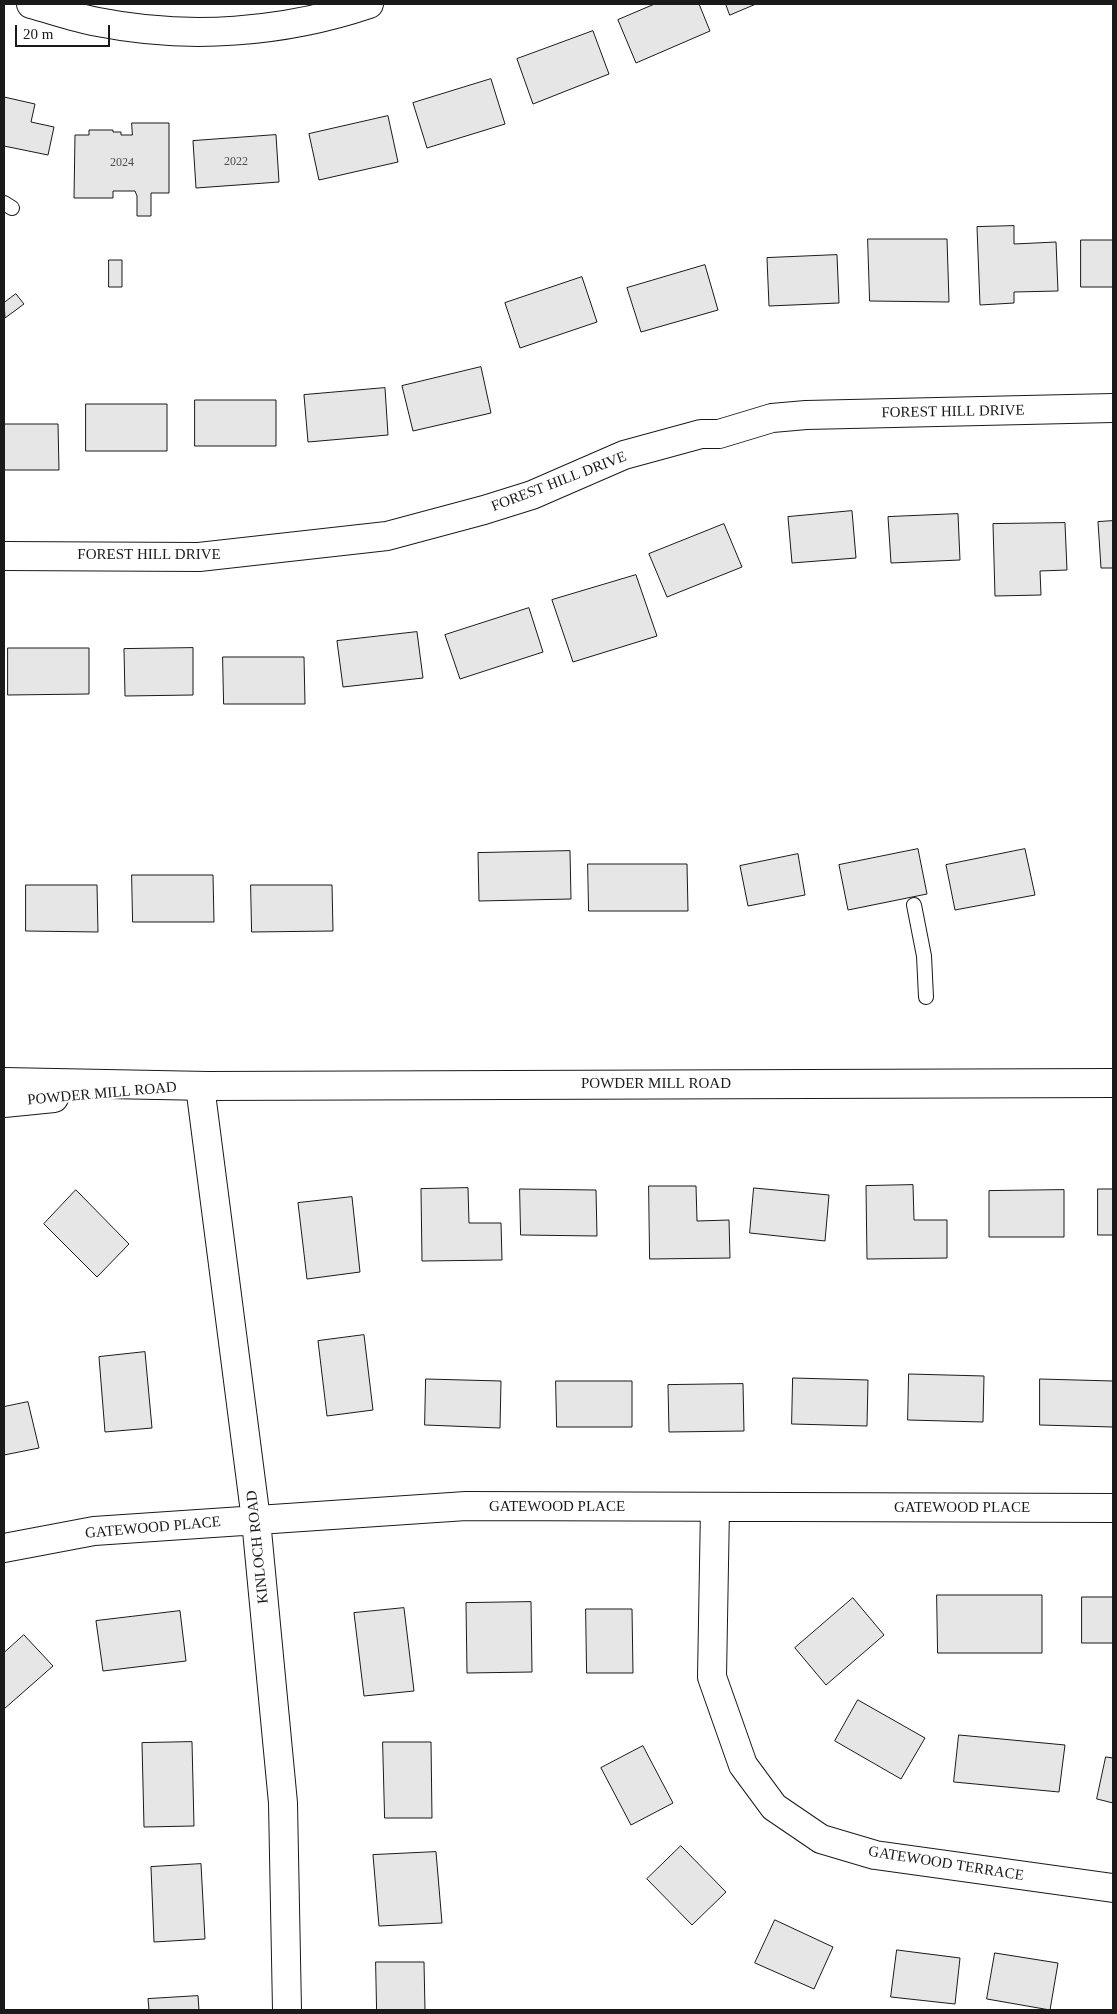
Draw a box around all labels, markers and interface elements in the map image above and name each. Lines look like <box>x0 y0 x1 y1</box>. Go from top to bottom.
scale bar <box>18 15 112 47</box>
text: 20 m <box>23 26 53 42</box>
house number: 2022 <box>224 155 248 169</box>
house number: 2024 <box>110 156 134 170</box>
street label: FOREST HILL DRIVE <box>881 402 1025 422</box>
street label: FOREST HILL DRIVE <box>489 448 629 516</box>
street label: FOREST HILL DRIVE <box>77 546 221 564</box>
street label: POWDER MILL ROAD <box>581 1075 731 1093</box>
street label: POWDER MILL ROAD <box>27 1078 177 1110</box>
street label: KINLOCH ROAD <box>243 1489 273 1605</box>
street label: GATEWOOD PLACE <box>489 1498 625 1516</box>
street label: GATEWOOD PLACE <box>894 1499 1030 1517</box>
street label: GATEWOOD PLACE <box>84 1513 222 1543</box>
street label: GATEWOOD TERRACE <box>867 1843 1025 1885</box>

